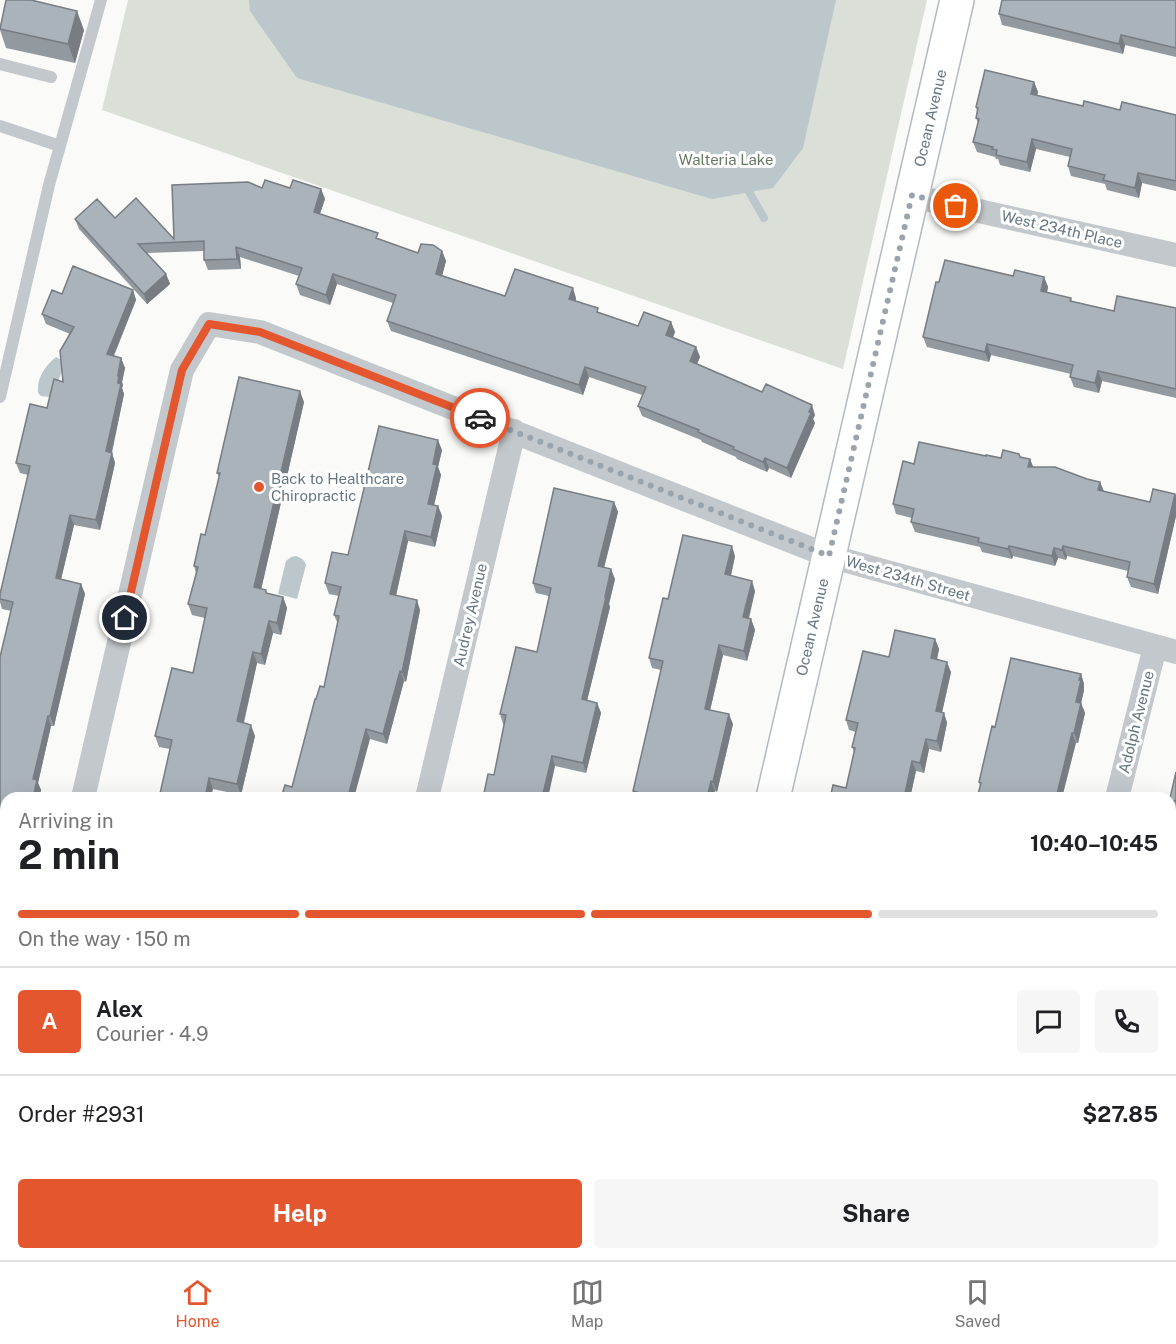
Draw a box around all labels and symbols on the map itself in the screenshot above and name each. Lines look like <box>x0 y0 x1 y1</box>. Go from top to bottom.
street label: Ocean Avenue <box>911 68 949 168</box>
park label: Walteria Lake <box>679 151 773 168</box>
pin <box>930 180 981 231</box>
street label: West 234th Place <box>1000 207 1124 251</box>
courier <box>450 388 510 448</box>
place label: Back to Healthcare Chiropractic <box>271 470 404 504</box>
marker: Back to Healthcare Chiropractic <box>252 480 266 494</box>
street label: West 234th Street <box>844 552 972 604</box>
street label: Audrey Avenue <box>450 562 490 668</box>
street label: Ocean Avenue <box>793 577 831 677</box>
pin <box>99 592 150 643</box>
street label: Adolph Avenue <box>1115 669 1157 775</box>

